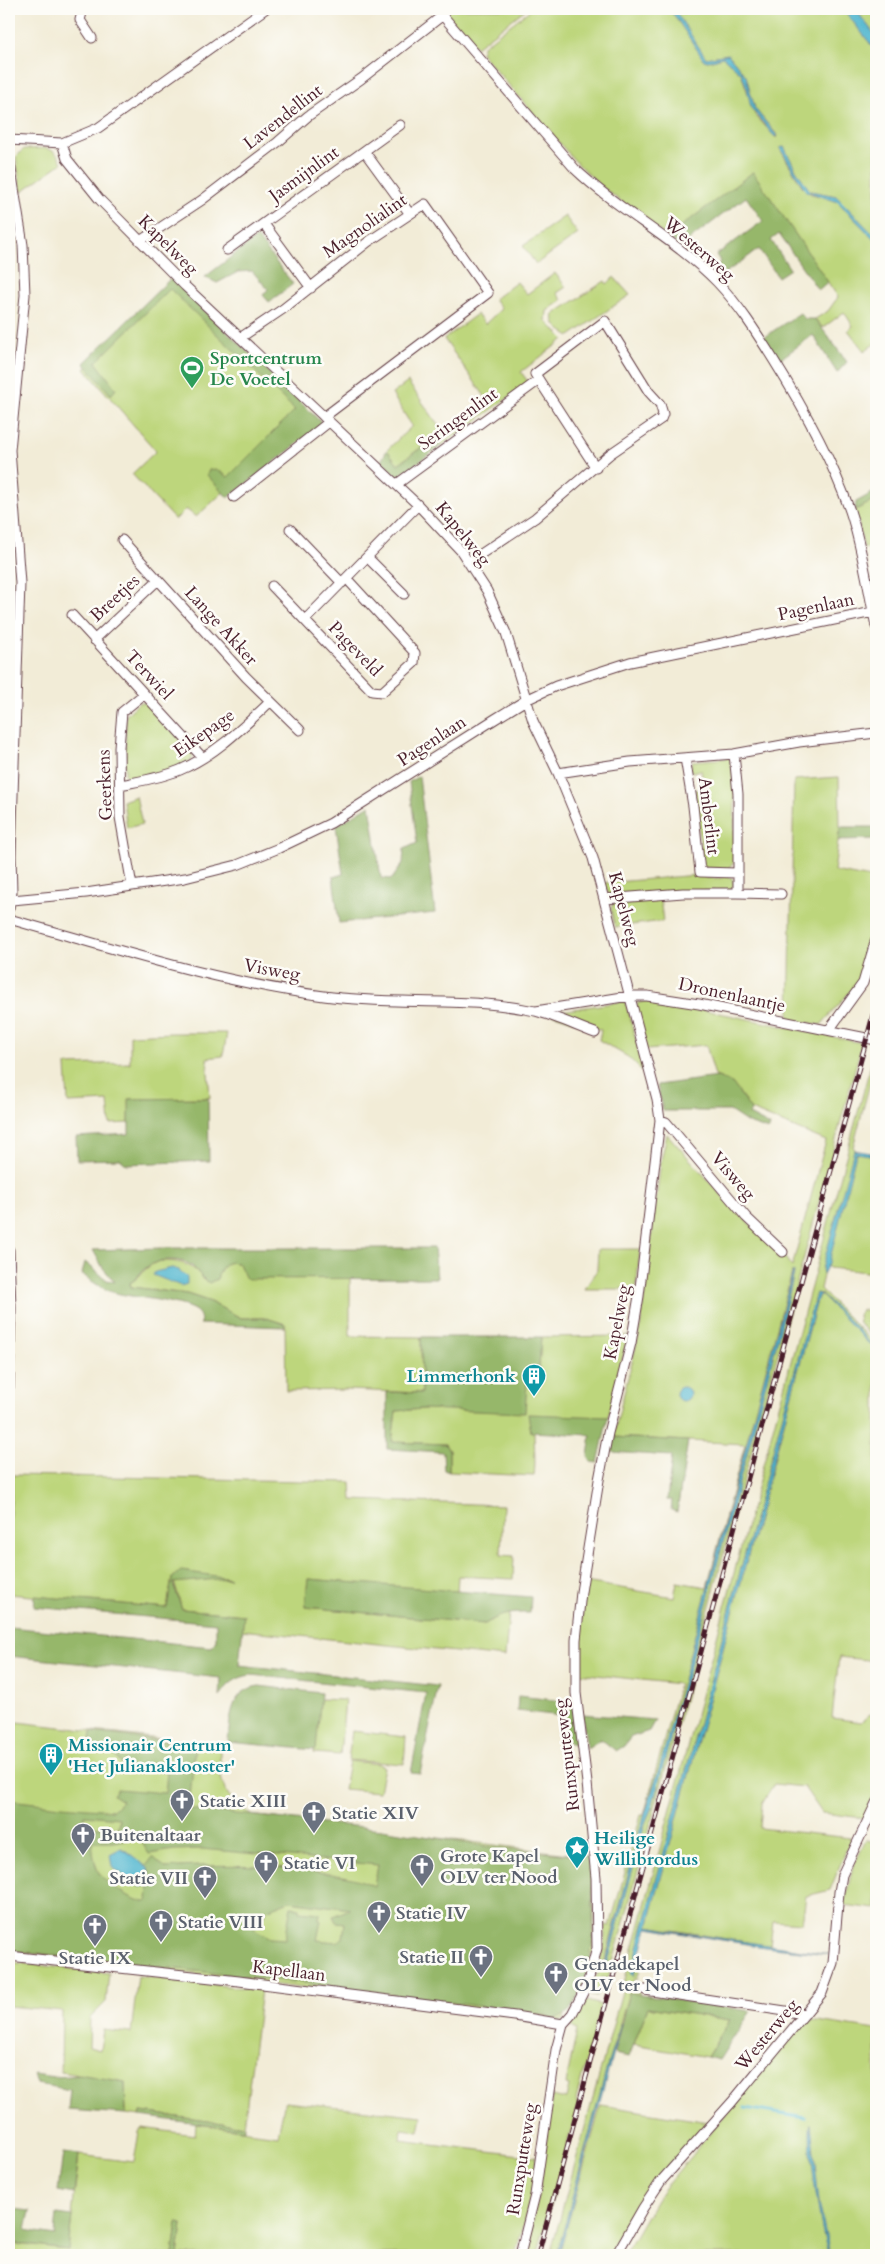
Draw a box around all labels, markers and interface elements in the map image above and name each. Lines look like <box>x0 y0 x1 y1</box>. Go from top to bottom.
street label: Lavendellint <box>238 78 328 156</box>
street label: Jasmijnlint <box>261 140 344 210</box>
street label: Magnolialint <box>318 188 412 264</box>
street label: Kapelweg <box>132 209 204 281</box>
street label: Westerweg <box>657 210 741 288</box>
place label: Sportcentrum De Voetel <box>210 346 322 392</box>
sports icon: Sportcentrum De Voetel <box>179 355 205 389</box>
street label: Seringenlint <box>413 381 503 456</box>
street label: Kapelweg <box>429 497 497 572</box>
street label: Breetjes <box>84 568 146 628</box>
street label: Lange Akker <box>179 581 264 671</box>
street label: Pagenlaan <box>776 587 857 627</box>
street label: Pageveld <box>322 616 388 682</box>
street label: Terwiel <box>119 644 179 706</box>
street label: Eikepage <box>168 703 240 763</box>
street label: Pagenlaan <box>393 709 472 773</box>
street label: Geerkens <box>91 749 119 821</box>
street label: Amberlint <box>692 776 726 857</box>
street label: Kapelweg <box>602 869 646 950</box>
street label: Visweg <box>242 953 303 987</box>
street label: Dronenlaantje <box>676 971 788 1019</box>
street label: Visweg <box>705 1146 762 1206</box>
street label: Kapelweg <box>597 1281 637 1362</box>
building icon: Limmerhonk <box>521 1363 547 1397</box>
place label: Limmerhonk <box>407 1364 517 1389</box>
street label: Runxputteweg <box>548 1696 586 1813</box>
place label: Missionair Centrum 'Het Julianaklooster' <box>68 1733 235 1779</box>
building icon: Missionair Centrum 'Het Julianaklooster' <box>38 1742 64 1776</box>
church icon: Statie XIII <box>169 1788 195 1822</box>
place label: Statie XIII <box>200 1789 287 1814</box>
church icon: Statie XIV <box>301 1800 327 1834</box>
place label: Statie XIV <box>332 1801 419 1826</box>
church icon: Buitenaltaar <box>70 1822 96 1856</box>
place label: Buitenaltaar <box>100 1823 202 1848</box>
place label: Heilige Willibrordus <box>593 1826 698 1872</box>
place icon: Heilige Willibrordus <box>564 1835 590 1869</box>
place label: Grote Kapel OLV ter Nood <box>440 1844 558 1890</box>
church icon: Statie VI <box>253 1850 279 1884</box>
place label: Statie VI <box>284 1851 356 1876</box>
church icon: Grote Kapel OLV ter Nood <box>409 1853 435 1887</box>
church icon: Statie VII <box>192 1865 218 1899</box>
place label: Statie VII <box>110 1866 188 1891</box>
church icon: Statie IV <box>366 1900 392 1934</box>
place label: Statie IV <box>396 1901 468 1926</box>
church icon: Statie VIII <box>148 1909 174 1943</box>
place label: Statie VIII <box>178 1910 263 1935</box>
church icon: Statie IX <box>82 1913 108 1947</box>
church icon: Statie II <box>468 1944 494 1978</box>
place label: Statie II <box>400 1945 464 1970</box>
place label: Statie IX <box>59 1946 132 1971</box>
place label: Genadekapel OLV ter Nood <box>574 1952 692 1998</box>
street label: Kapellaan <box>251 1954 328 1988</box>
church icon: Genadekapel OLV ter Nood <box>543 1961 569 1995</box>
street label: Westerweg <box>729 1993 805 2077</box>
street label: Runxputteweg <box>501 2100 543 2217</box>

